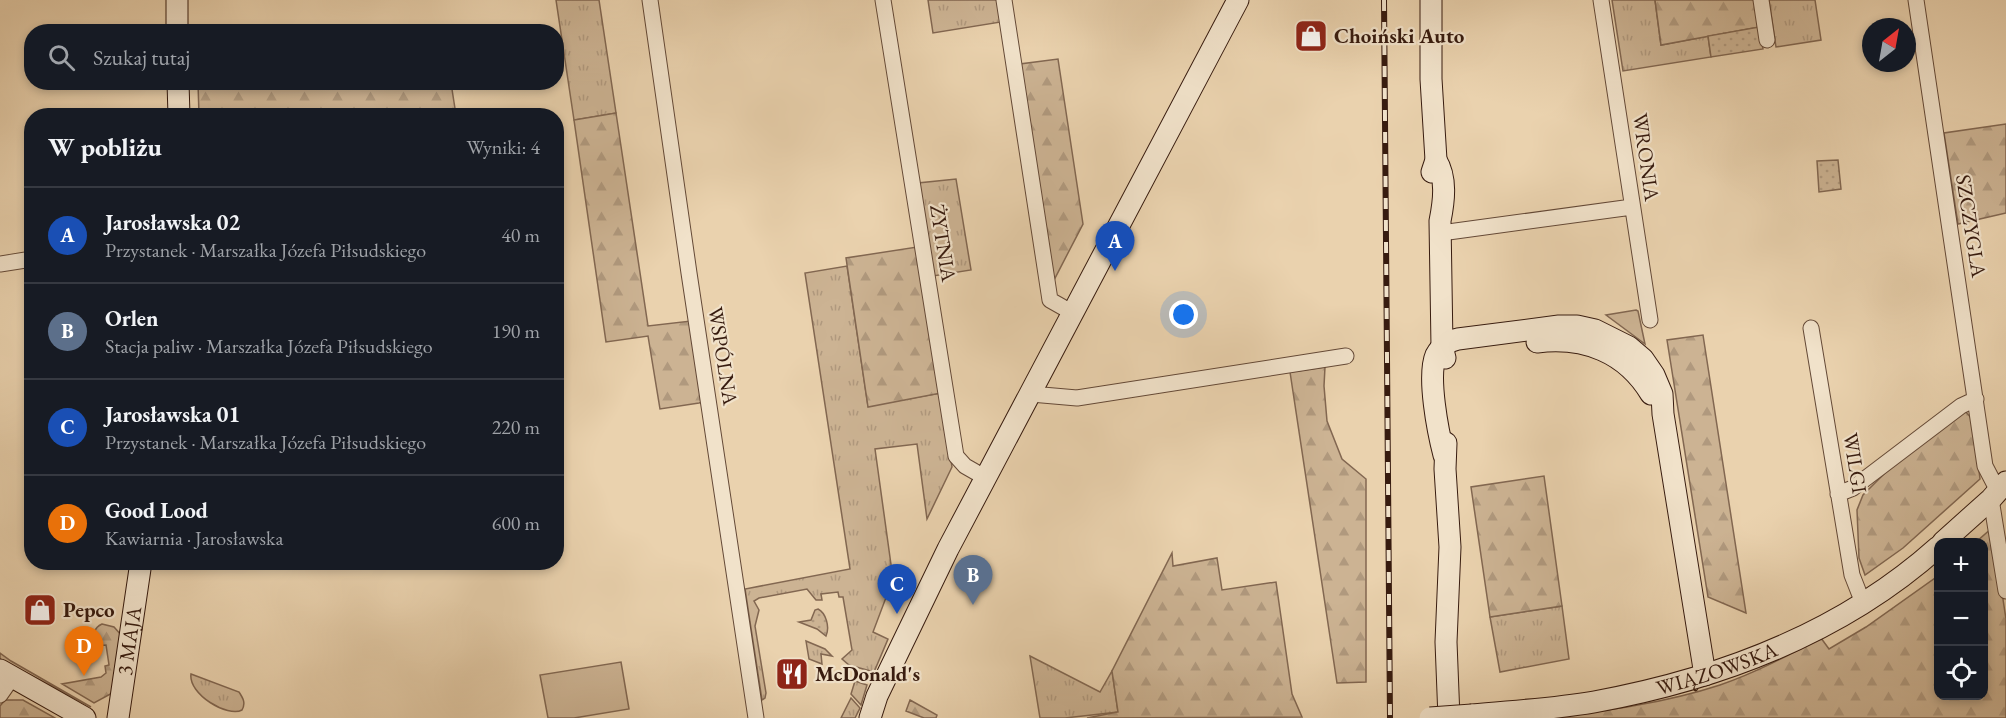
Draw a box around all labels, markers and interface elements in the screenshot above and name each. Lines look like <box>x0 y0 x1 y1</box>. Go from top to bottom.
shop icon: Choiński Auto <box>1293 18 1329 54</box>
north arrow <box>1862 18 1916 72</box>
place label: Choiński Auto <box>1334 22 1465 49</box>
search box <box>24 24 564 90</box>
icon: search <box>45 41 78 74</box>
text: Szukaj tutaj <box>93 43 190 72</box>
street label: WRONIA <box>1627 111 1666 203</box>
text: W pobliżu <box>48 130 162 164</box>
text: Wyniki: 4 <box>467 134 540 160</box>
street label: SZCZYGLA <box>1950 173 1993 280</box>
street label: ŻYTNIA <box>924 202 963 284</box>
text: Jarosławska 02 <box>105 208 240 237</box>
text: A <box>60 222 75 248</box>
text: 40 m <box>501 222 540 248</box>
pin: A <box>1096 222 1134 271</box>
text: Przystanek · Marszałka Józefa Piłsudskiego <box>105 237 426 263</box>
your location <box>1169 300 1198 329</box>
text: Orlen <box>105 304 158 333</box>
street label: WSPÓLNA <box>702 305 745 408</box>
text: B <box>61 318 74 344</box>
text: 190 m <box>492 318 540 344</box>
text: Stacja paliw · Marszałka Józefa Piłsudskiego <box>105 333 433 359</box>
text: Jarosławska 01 <box>105 400 240 429</box>
text: C <box>60 414 75 440</box>
text: 220 m <box>492 414 540 440</box>
text: Przystanek · Marszałka Józefa Piłsudskiego <box>105 429 426 455</box>
street label: WILGI <box>1837 431 1874 495</box>
text: Good Lood <box>105 496 208 525</box>
text: D <box>60 510 75 536</box>
text: 600 m <box>492 510 540 536</box>
text: Kawiarnia · Jarosławska <box>105 525 283 551</box>
map controls <box>1934 538 1988 700</box>
button: + <box>1934 538 1988 592</box>
pin: B <box>954 556 992 605</box>
pin: C <box>878 564 916 614</box>
shop icon: Pepco <box>22 592 58 628</box>
button: − <box>1934 592 1988 646</box>
place label: Pepco <box>63 596 115 623</box>
street label: 3 MAJA <box>110 604 147 677</box>
pin: D <box>64 626 104 676</box>
street label: WIĄZOWSKA <box>1653 635 1782 701</box>
button: locate <box>1934 646 1988 700</box>
restaurant icon: McDonald's <box>774 656 810 692</box>
place label: McDonald's <box>815 660 920 687</box>

